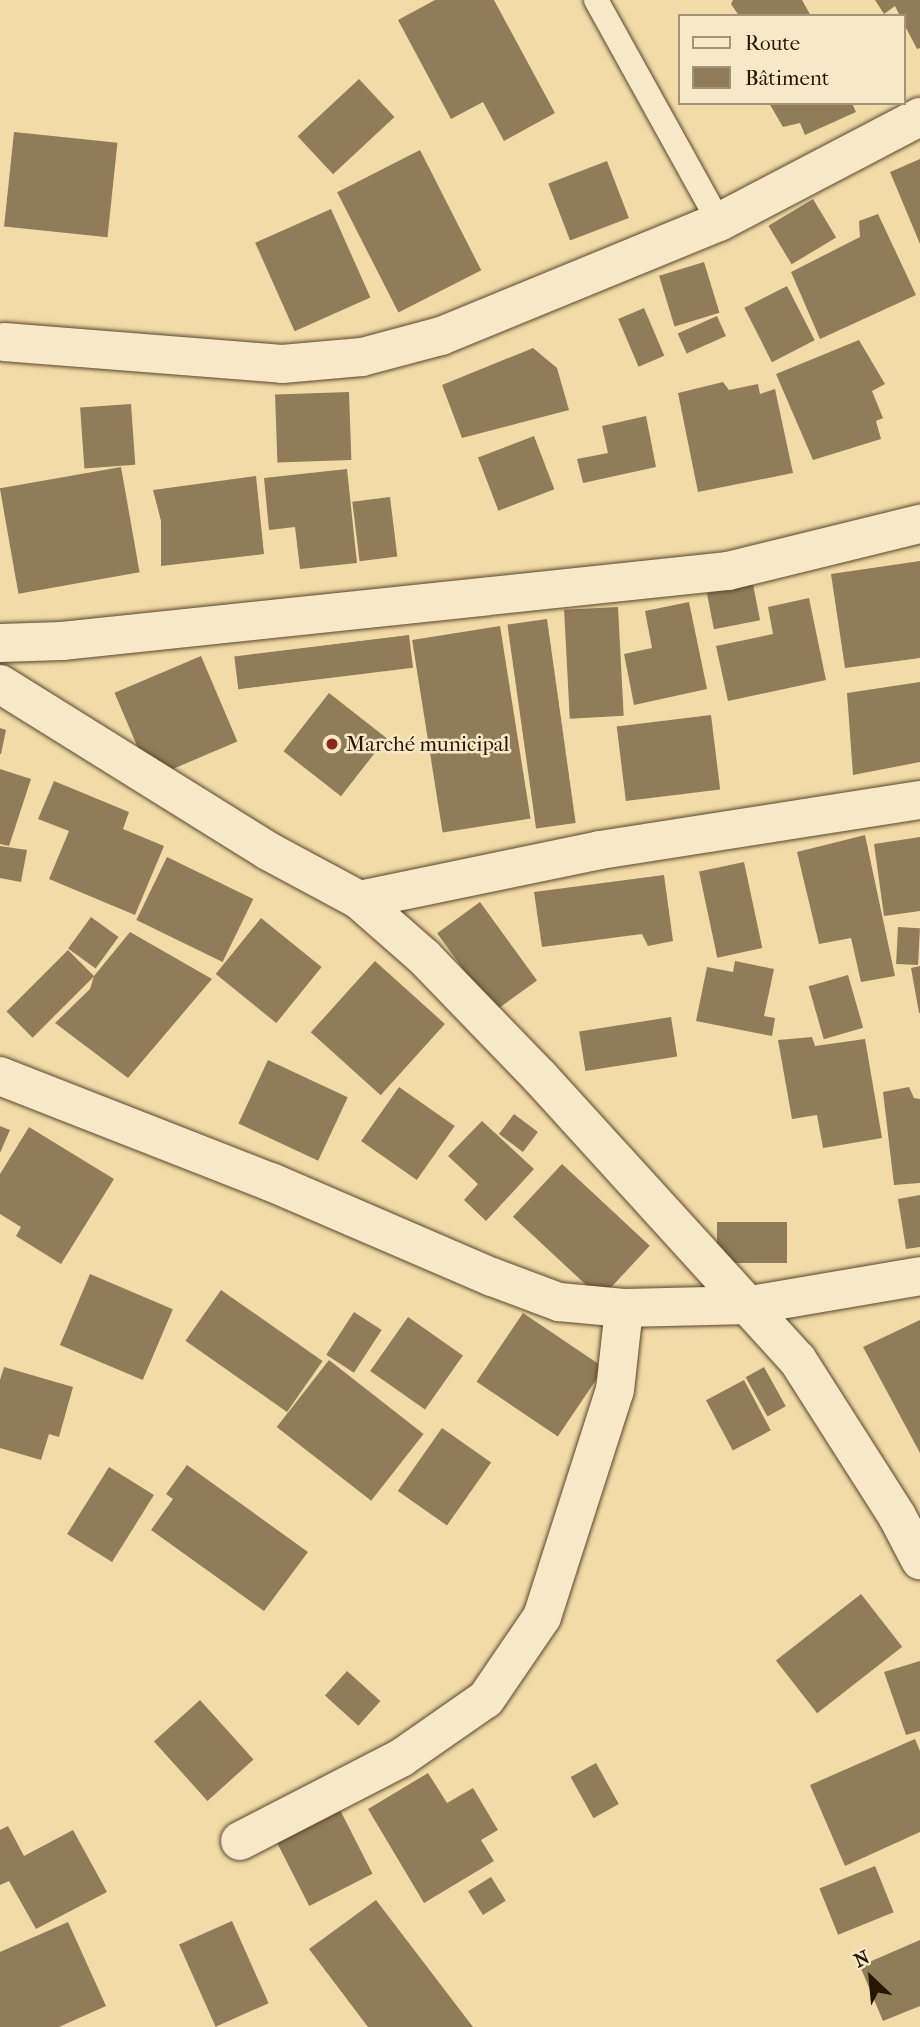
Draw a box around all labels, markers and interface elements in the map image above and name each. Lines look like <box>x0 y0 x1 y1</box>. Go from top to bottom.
legend <box>678 14 906 105</box>
text: Route <box>745 31 800 55</box>
text: Bâtiment <box>745 66 829 90</box>
place label: Marché municipal <box>346 731 509 757</box>
marker: Marché municipal <box>324 736 340 752</box>
north arrow <box>836 1943 906 2013</box>
text: N <box>850 1946 873 1972</box>

